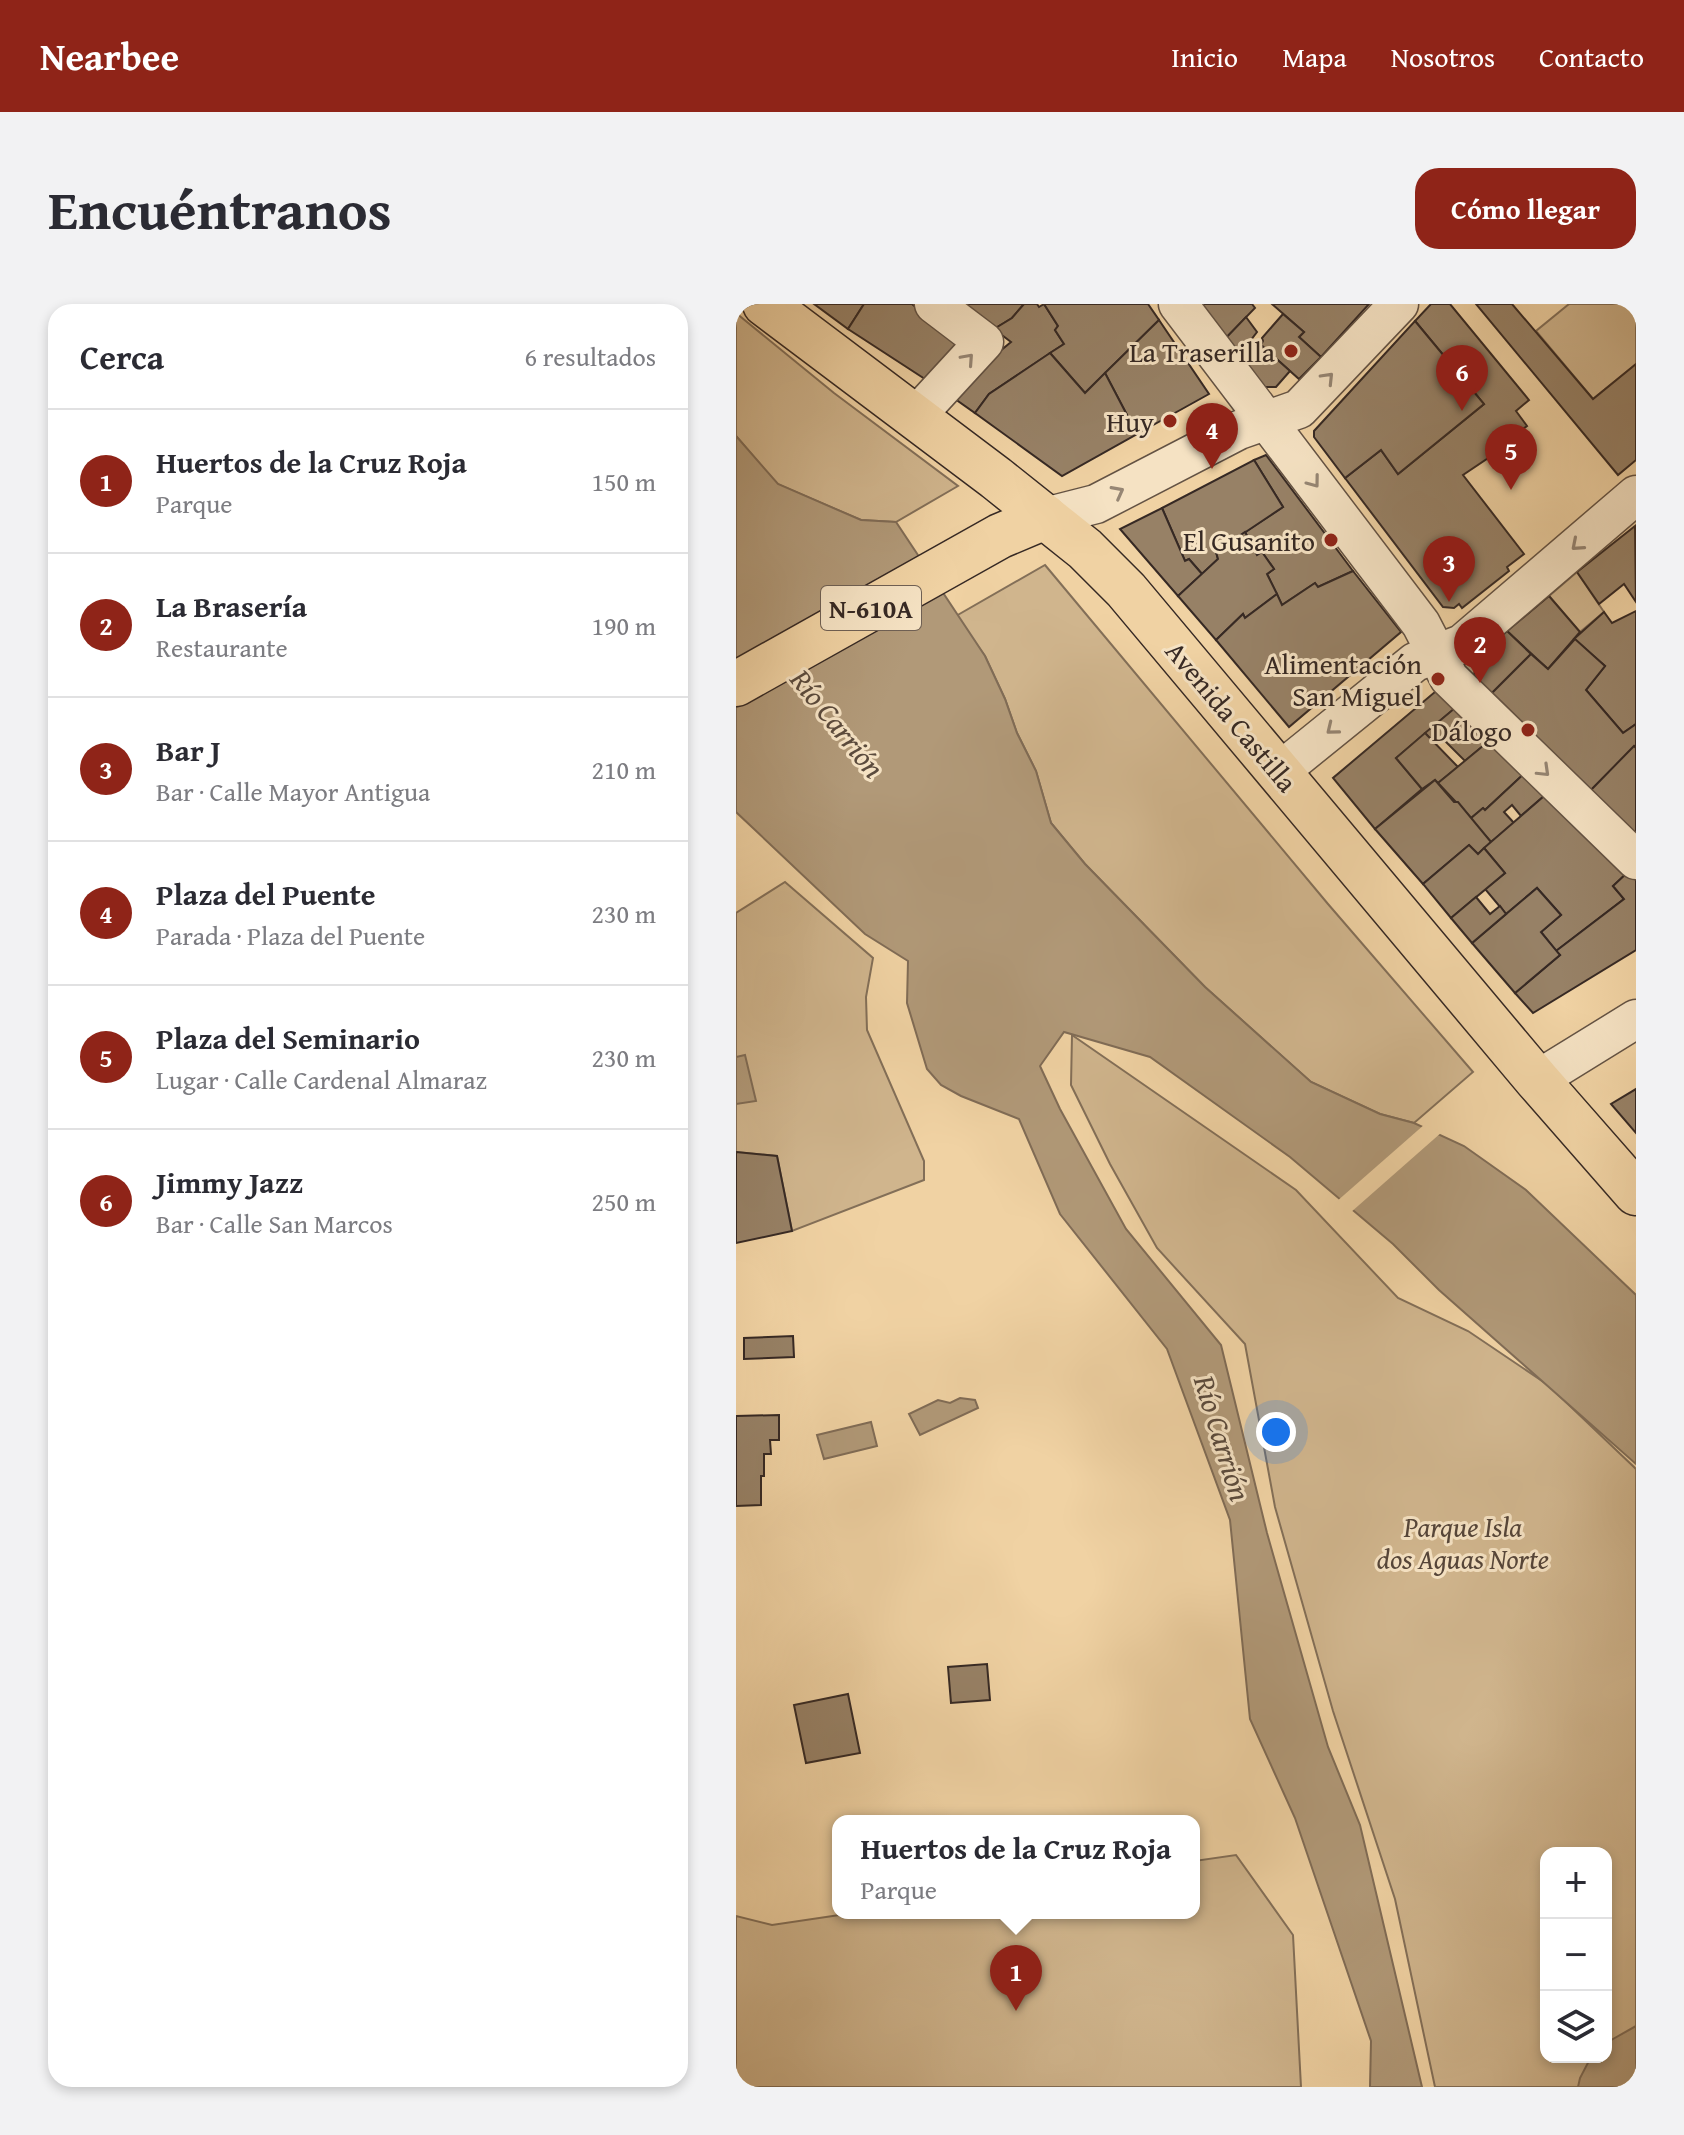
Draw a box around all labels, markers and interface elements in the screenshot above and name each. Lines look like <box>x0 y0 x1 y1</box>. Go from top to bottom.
text: Nearbee <box>40 28 179 84</box>
text: Inicio <box>1171 36 1238 77</box>
text: Mapa <box>1282 36 1347 77</box>
text: Nosotros <box>1391 36 1495 77</box>
text: Contacto <box>1539 36 1644 77</box>
text: Encuéntranos <box>48 167 392 250</box>
button: Cómo llegar <box>1415 168 1636 249</box>
place label: La Traserilla <box>1129 331 1276 372</box>
text: Cerca <box>80 332 164 381</box>
text: 6 resultados <box>525 337 656 376</box>
marker: La Traserilla <box>1282 342 1300 360</box>
pin: 6 <box>1436 345 1488 411</box>
one-way arrow <box>958 354 972 369</box>
one-way arrow <box>1319 373 1333 387</box>
place label: Huy <box>1106 401 1154 442</box>
pin: 4 <box>1186 403 1238 469</box>
marker: Huy <box>1161 412 1179 430</box>
pin: 5 <box>1485 424 1537 490</box>
text: Huertos de la Cruz Roja <box>156 440 467 484</box>
text: 1 <box>99 462 113 501</box>
text: 150 m <box>591 462 656 501</box>
one-way arrow <box>1304 473 1318 488</box>
text: Parque <box>156 484 233 523</box>
one-way arrow <box>1110 487 1124 502</box>
place label: El Gusanito <box>1183 520 1315 561</box>
marker: El Gusanito <box>1322 531 1340 549</box>
one-way arrow <box>1571 535 1586 550</box>
pin: 3 <box>1423 536 1475 602</box>
text: La Brasería <box>156 584 307 628</box>
road number: N-610A <box>821 586 921 630</box>
text: 2 <box>99 606 113 645</box>
text: 190 m <box>591 606 656 645</box>
pin: 2 <box>1454 617 1506 683</box>
text: Restaurante <box>156 628 288 667</box>
street label: Avenida Castilla <box>1156 631 1308 801</box>
place label: Alimentación San Miguel <box>1264 643 1422 716</box>
water label: Río Carrión <box>780 658 896 787</box>
marker: Alimentación San Miguel <box>1429 670 1447 688</box>
place label: Dálogo <box>1431 710 1512 751</box>
one-way arrow <box>1326 720 1341 734</box>
marker: Dálogo <box>1519 721 1537 739</box>
text: Bar J <box>156 728 221 772</box>
text: 3 <box>99 750 113 789</box>
text: 210 m <box>591 750 656 789</box>
one-way arrow <box>1535 762 1549 776</box>
text: Bar · Calle Mayor Antigua <box>156 772 430 811</box>
text: Plaza del Puente <box>156 872 375 916</box>
text: 4 <box>99 894 113 933</box>
text: 230 m <box>591 894 656 933</box>
text: Parada · Plaza del Puente <box>156 916 425 955</box>
text: Plaza del Seminario <box>156 1016 420 1060</box>
text: 5 <box>99 1038 113 1077</box>
text: 230 m <box>591 1038 656 1077</box>
text: Lugar · Calle Cardenal Almaraz <box>156 1060 487 1099</box>
text: Jimmy Jazz <box>156 1160 303 1204</box>
text: 6 <box>99 1182 113 1221</box>
text: 250 m <box>591 1182 656 1221</box>
text: Bar · Calle San Marcos <box>156 1204 393 1243</box>
water label: Río Carrión <box>1183 1369 1263 1506</box>
your location <box>1256 1412 1296 1452</box>
park label: Parque Isla dos Aguas Norte <box>1377 1506 1549 1579</box>
popup <box>832 1815 1200 1919</box>
text: Huertos de la Cruz Roja <box>861 1826 1171 1870</box>
map controls <box>1540 1847 1612 2063</box>
button: + <box>1540 1847 1612 1919</box>
text: Parque <box>861 1870 937 1909</box>
button: − <box>1540 1919 1612 1991</box>
pin: 1 <box>990 1945 1042 2011</box>
button: layers <box>1540 1991 1612 2063</box>

